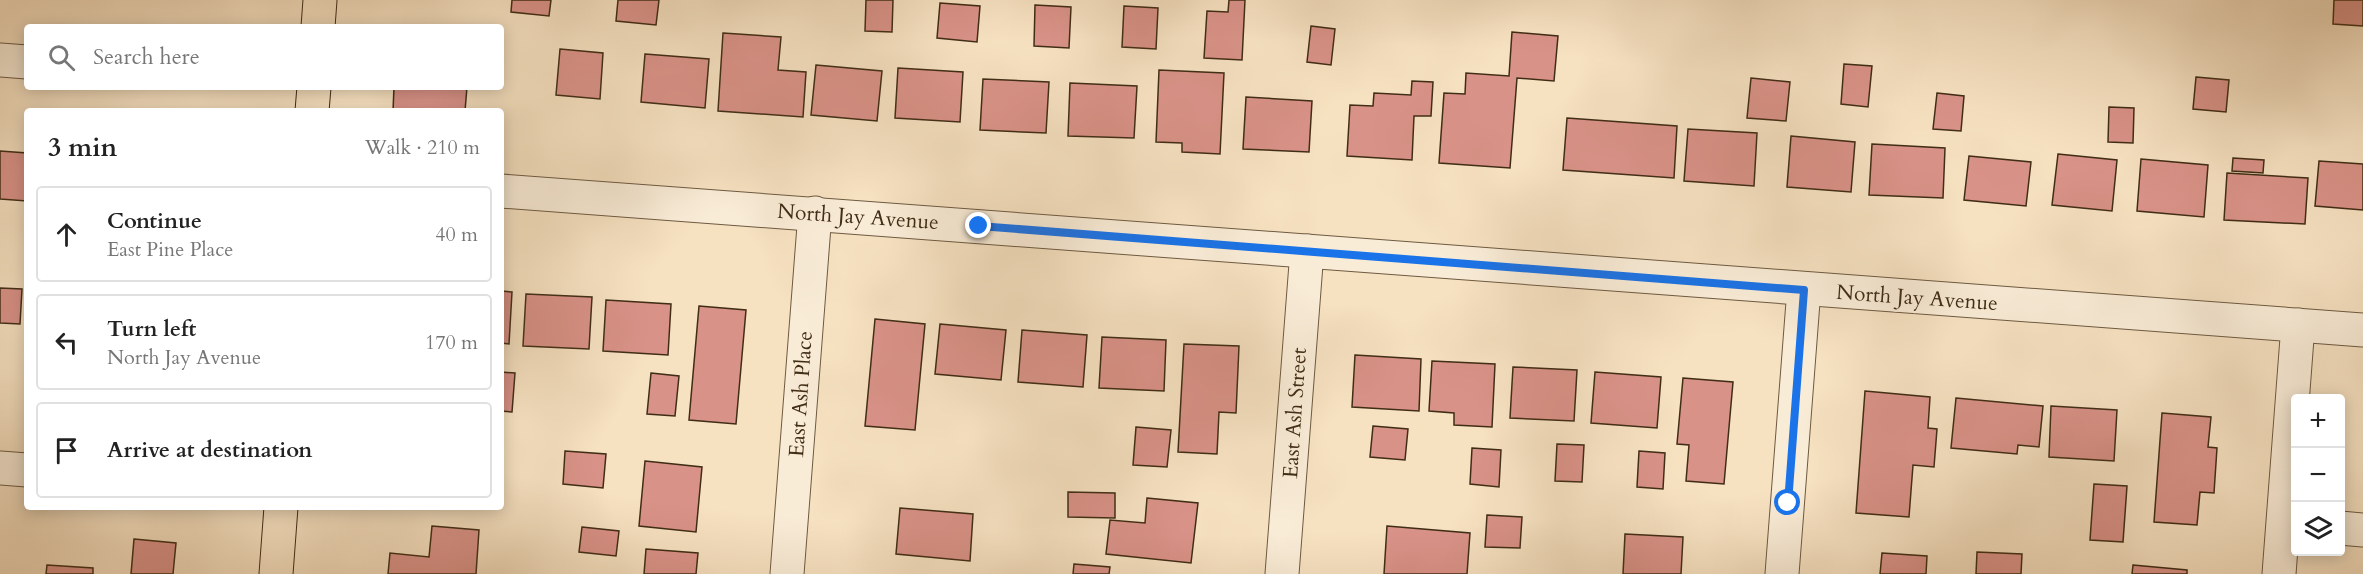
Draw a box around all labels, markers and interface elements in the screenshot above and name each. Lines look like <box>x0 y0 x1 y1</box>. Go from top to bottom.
search box <box>24 24 504 90</box>
icon: search <box>45 41 78 74</box>
text: Search here <box>93 42 200 72</box>
text: 3 min <box>48 130 117 165</box>
text: Walk · 210 m <box>365 134 480 161</box>
street label: North Jay Avenue <box>776 197 940 237</box>
text: Continue <box>107 206 202 236</box>
route end <box>965 212 991 238</box>
icon: ahead <box>50 218 83 251</box>
text: 40 m <box>435 221 478 248</box>
text: East Pine Place <box>107 236 233 263</box>
street label: North Jay Avenue <box>1835 278 1999 318</box>
text: Turn left <box>107 314 196 344</box>
icon: left <box>50 326 83 359</box>
text: 170 m <box>425 329 478 356</box>
street label: East Ash Place <box>782 330 820 458</box>
text: North Jay Avenue <box>107 344 261 371</box>
street label: East Ash Street <box>1276 346 1314 479</box>
map controls <box>2291 394 2345 556</box>
button: + <box>2291 394 2345 448</box>
icon: arrive <box>50 434 83 467</box>
text: Arrive at destination <box>107 435 312 465</box>
button: − <box>2291 448 2345 502</box>
route start <box>1774 489 1800 515</box>
button: layers <box>2291 502 2345 556</box>

